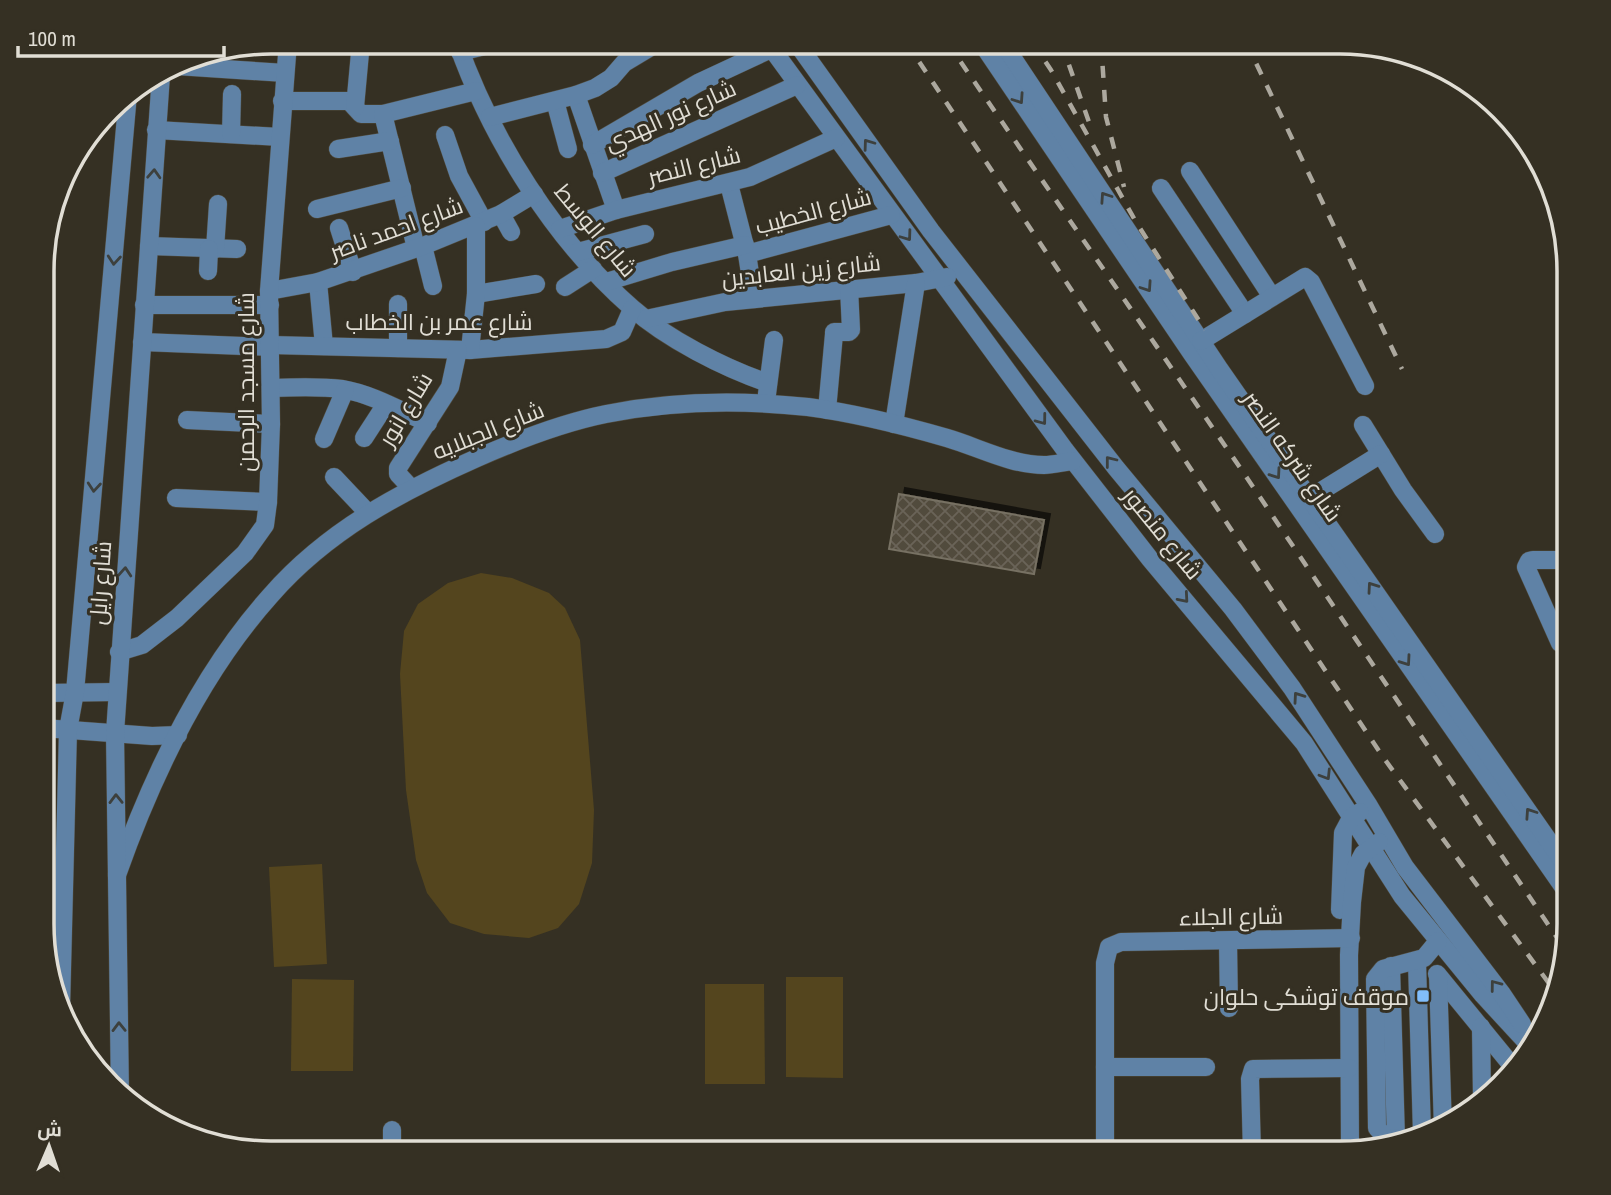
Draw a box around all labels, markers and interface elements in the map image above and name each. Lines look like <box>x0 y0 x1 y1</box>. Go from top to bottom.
scale bar <box>18 14 224 58</box>
text: 100 m <box>28 24 76 53</box>
street label: شارع نور الهدي <box>599 72 742 161</box>
one-way arrow <box>1011 91 1023 104</box>
street label: شارع النصر <box>642 138 744 193</box>
one-way arrow <box>864 139 876 152</box>
one-way arrow <box>146 169 161 180</box>
street label: شارع الوسط <box>547 177 644 284</box>
street label: شارع الخطيب <box>752 181 875 242</box>
street label: شارع احمد ناصر <box>323 190 467 268</box>
one-way arrow <box>1101 192 1114 205</box>
one-way arrow <box>899 229 912 241</box>
street label: شارع زين العابدين <box>720 246 882 295</box>
one-way arrow <box>107 254 122 266</box>
one-way arrow <box>1139 279 1151 292</box>
street label: شارع مسجد الرحمن <box>230 292 262 472</box>
street label: شارع عمر بن الخطاب <box>345 306 533 338</box>
street label: شارع انور <box>370 366 440 454</box>
street label: شارع شركه النصر <box>1234 383 1350 528</box>
street label: شارع الجبلايه <box>428 394 549 467</box>
one-way arrow <box>1034 412 1046 424</box>
one-way arrow <box>1106 456 1119 469</box>
one-way arrow <box>1268 467 1281 480</box>
street label: شارع منصور <box>1114 479 1210 586</box>
one-way arrow <box>86 481 101 493</box>
street label: شارع رايل <box>82 540 119 626</box>
one-way arrow <box>117 566 132 577</box>
one-way arrow <box>1368 582 1380 595</box>
one-way arrow <box>1176 589 1188 602</box>
one-way arrow <box>1398 653 1410 666</box>
one-way arrow <box>1293 691 1306 704</box>
one-way arrow <box>1317 768 1330 781</box>
one-way arrow <box>108 794 124 804</box>
one-way arrow <box>1526 808 1539 821</box>
street label: شارع الجلاء <box>1179 900 1283 933</box>
one-way arrow <box>1491 980 1503 993</box>
place label: موقف توشكى حلوان <box>1204 981 1409 1012</box>
marker: موقف توشكى حلوان <box>1415 988 1431 1004</box>
one-way arrow <box>111 1021 127 1032</box>
north arrow <box>14 1111 84 1181</box>
text: ش <box>37 1116 62 1142</box>

